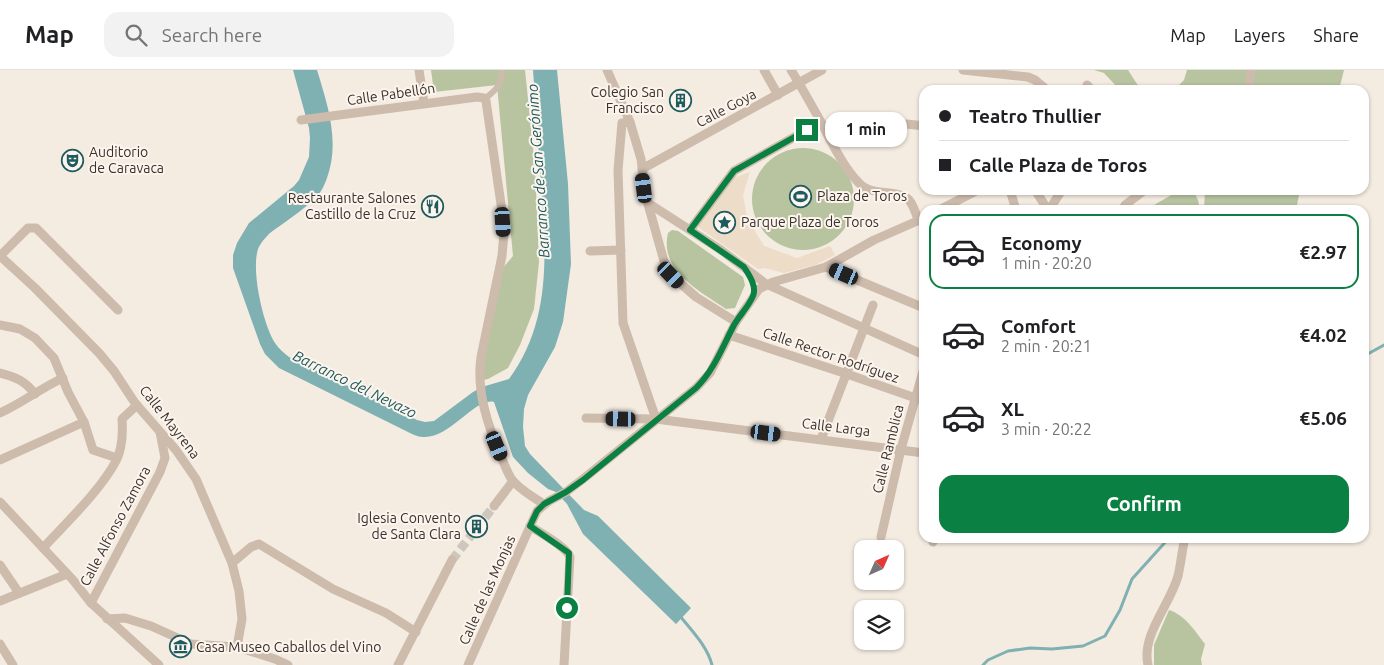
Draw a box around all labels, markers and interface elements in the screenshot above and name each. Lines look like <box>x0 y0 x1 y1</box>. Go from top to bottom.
search box <box>104 12 454 57</box>
text: Map <box>25 21 74 48</box>
icon: search <box>122 21 150 49</box>
text: Search here <box>162 24 262 46</box>
text: Map <box>1170 25 1206 45</box>
text: Layers <box>1234 25 1285 45</box>
text: Share <box>1313 25 1359 45</box>
street label: Calle Pabellón <box>346 80 436 108</box>
water label: Barranco de San Gerónimo <box>523 83 553 259</box>
place label: Colegio San Francisco <box>590 84 664 116</box>
street label: Calle Goya <box>693 86 759 130</box>
building icon: Colegio San Francisco <box>668 88 692 112</box>
text: Teatro Thullier <box>969 105 1101 127</box>
callout: 1 min <box>824 112 907 148</box>
route end <box>796 119 818 141</box>
text: 1 min <box>846 120 886 138</box>
place label: Auditorio de Caravaca <box>89 144 164 176</box>
theatre icon: Auditorio de Caravaca <box>61 148 85 172</box>
text: Calle Plaza de Toros <box>969 154 1147 176</box>
car <box>634 172 653 204</box>
sports icon: Plaza de Toros <box>789 184 813 208</box>
place label: Plaza de Toros <box>817 188 907 204</box>
place label: Restaurante Salones Castillo de la Cruz <box>288 190 416 222</box>
restaurant icon: Restaurante Salones Castillo de la Cruz <box>420 194 444 218</box>
car <box>494 207 511 237</box>
place icon: Parque Plaza de Toros <box>713 210 737 234</box>
place label: Parque Plaza de Toros <box>741 214 879 230</box>
icon: car <box>941 229 986 274</box>
text: Economy <box>1001 232 1082 254</box>
text: €2.97 <box>1299 241 1347 263</box>
text: 1 min · 20:20 <box>1001 254 1092 272</box>
car <box>655 259 686 291</box>
car <box>827 261 860 287</box>
icon: car <box>941 312 986 357</box>
text: Comfort <box>1001 315 1076 337</box>
street label: Calle Rector Rodríguez <box>761 324 901 386</box>
text: €4.02 <box>1299 324 1347 346</box>
text: 2 min · 20:21 <box>1001 337 1092 355</box>
water label: Barranco del Nevazo <box>290 347 420 421</box>
street label: Calle Mayrena <box>136 382 204 462</box>
icon: car <box>941 395 986 440</box>
text: XL <box>1001 398 1024 420</box>
street label: Calle Ramblica <box>869 403 907 495</box>
text: €5.06 <box>1299 407 1347 429</box>
car <box>605 411 636 427</box>
street label: Calle Larga <box>801 415 871 439</box>
text: 3 min · 20:22 <box>1001 420 1092 438</box>
car <box>750 424 781 442</box>
car <box>484 429 509 463</box>
street label: Calle Alfonso Zamora <box>77 463 153 589</box>
button: Confirm <box>939 475 1349 533</box>
place label: Iglesia Convento de Santa Clara <box>357 510 461 542</box>
building icon: Iglesia Convento de Santa Clara <box>465 514 489 538</box>
street label: Calle de las Monjas <box>456 533 518 647</box>
north arrow <box>854 540 904 590</box>
map controls <box>854 540 904 650</box>
route start <box>556 597 578 619</box>
button: layers <box>854 600 904 650</box>
museum icon: Casa Museo Caballos del Vino <box>168 635 192 659</box>
place label: Casa Museo Caballos del Vino <box>196 639 381 655</box>

